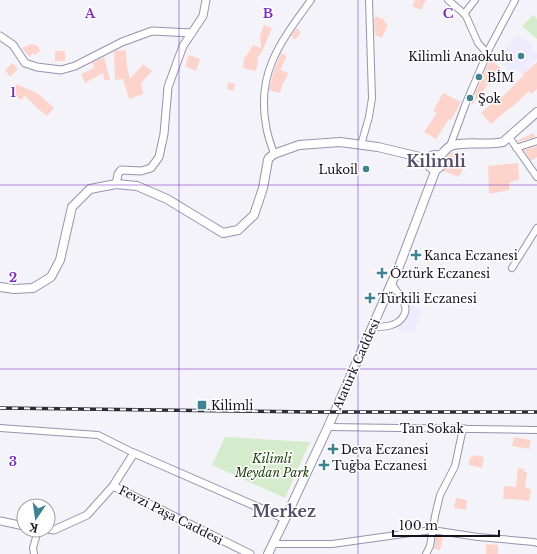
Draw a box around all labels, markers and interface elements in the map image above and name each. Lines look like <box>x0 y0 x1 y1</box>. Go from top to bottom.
text: A <box>84 5 96 22</box>
text: B <box>263 5 273 22</box>
text: C <box>443 5 454 22</box>
place label: Kilimli Anaokulu <box>408 49 513 64</box>
marker: Kilimli Anaokulu <box>516 51 526 61</box>
place label: BİM <box>487 69 514 85</box>
marker: BİM <box>474 72 484 82</box>
text: 1 <box>10 84 16 101</box>
place label: Şok <box>478 91 502 106</box>
marker: Şok <box>465 93 475 103</box>
district label: Kilimli <box>406 151 466 171</box>
place label: Lukoil <box>318 162 358 177</box>
marker: Lukoil <box>361 164 371 174</box>
place label: Kanca Eczanesi <box>424 248 518 263</box>
marker: Kanca Eczanesi <box>411 250 421 260</box>
place label: Öztürk Eczanesi <box>390 265 490 281</box>
marker: Öztürk Eczanesi <box>377 268 387 278</box>
text: 2 <box>9 269 17 286</box>
place label: Türkili Eczanesi <box>378 291 477 306</box>
marker: Türkili Eczanesi <box>365 293 375 303</box>
street label: Atatürk Caddesi <box>329 316 383 413</box>
place label: Kilimli <box>211 398 253 413</box>
marker: Kilimli <box>196 399 208 411</box>
street label: Tan Sokak <box>400 421 464 436</box>
place label: Deva Eczanesi <box>341 442 429 457</box>
marker: Deva Eczanesi <box>328 444 338 454</box>
park label: Kilimli Meydan Park <box>234 451 309 480</box>
text: 3 <box>9 453 17 470</box>
place label: Tuğba Eczanesi <box>332 458 427 473</box>
marker: Tuğba Eczanesi <box>319 460 329 470</box>
street label: Fevzi Paşa Caddesi <box>116 482 226 548</box>
north arrow <box>16 498 56 538</box>
district label: Merkez <box>252 501 316 521</box>
scale bar <box>393 512 499 538</box>
text: 100 m <box>399 518 438 533</box>
text: K <box>27 520 40 536</box>

